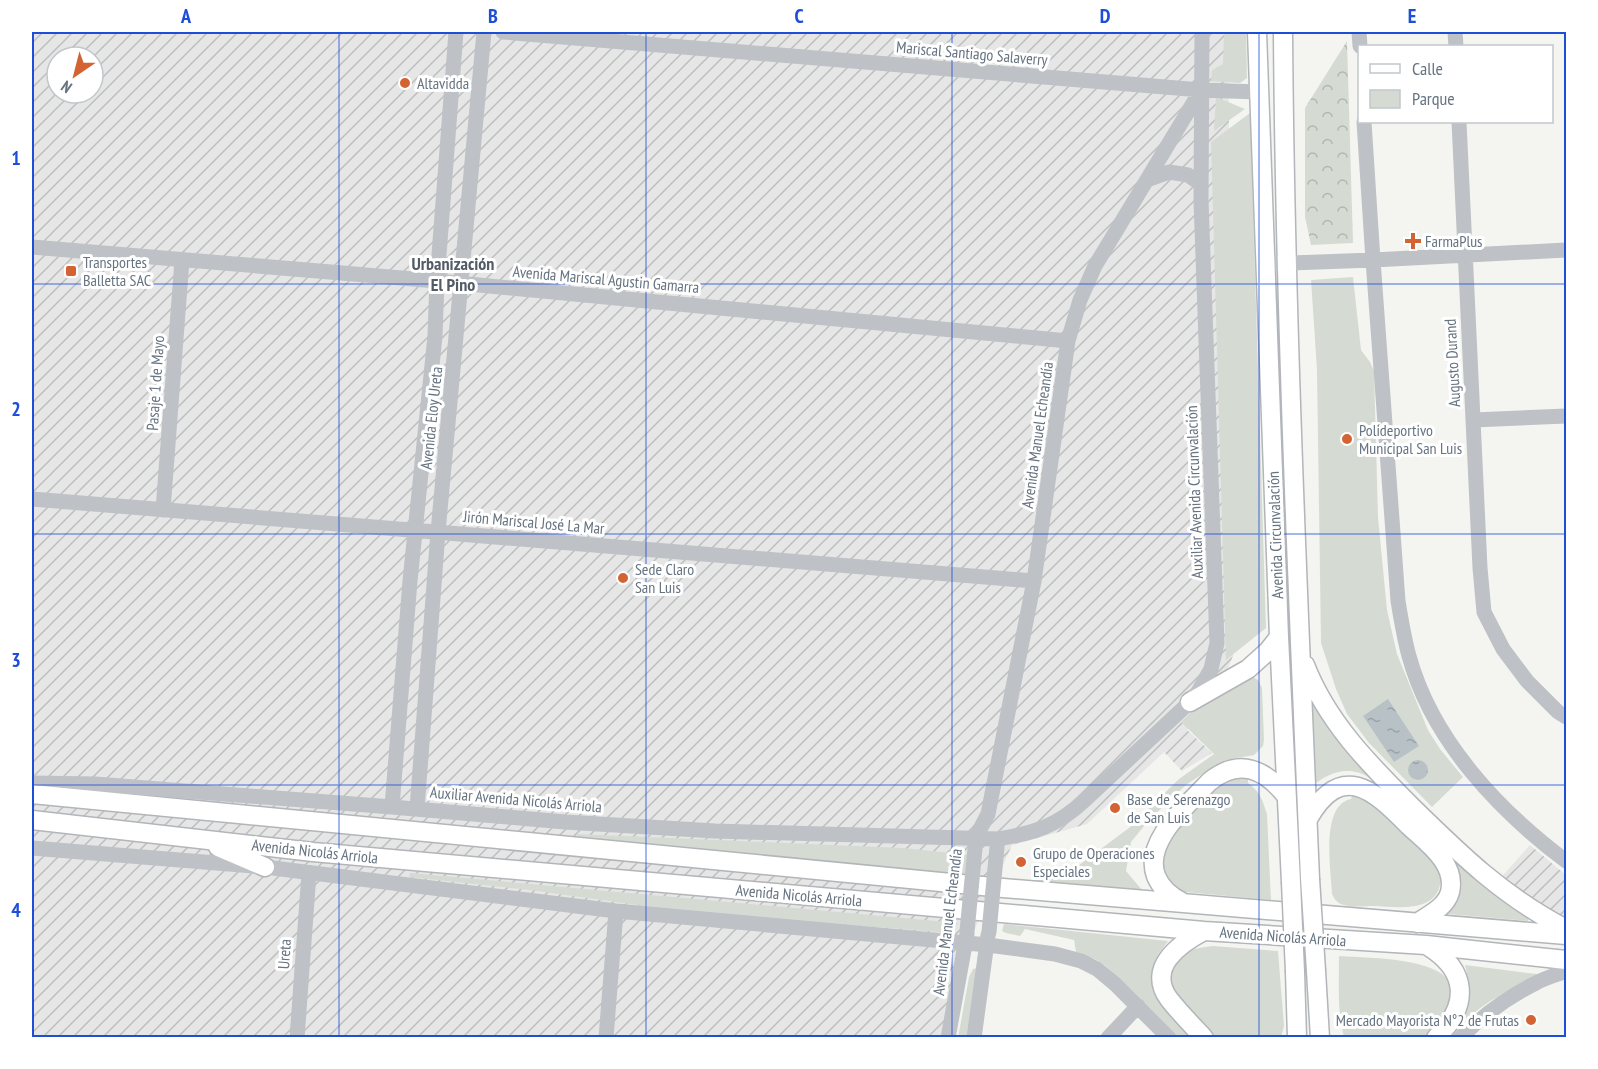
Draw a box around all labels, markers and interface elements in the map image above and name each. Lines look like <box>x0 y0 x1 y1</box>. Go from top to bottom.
text: A <box>180 3 192 29</box>
text: B <box>488 3 498 29</box>
text: C <box>794 3 804 29</box>
text: D <box>1100 3 1111 29</box>
text: E <box>1408 3 1416 29</box>
street label: Mariscal Santiago Salaverry <box>896 36 1048 70</box>
north arrow <box>45 45 105 105</box>
legend <box>1358 45 1553 123</box>
text: Calle <box>1412 57 1443 80</box>
place label: Altavidda <box>417 73 469 93</box>
marker: Altavidda <box>398 76 412 90</box>
text: N <box>57 77 76 98</box>
text: Parque <box>1412 87 1455 110</box>
text: 1 <box>11 145 21 171</box>
place label: FarmaPlus <box>1425 231 1483 251</box>
marker: FarmaPlus <box>1406 234 1420 248</box>
place label: Transportes Balletta SAC <box>83 252 151 290</box>
district label: Urbanización El Pino <box>412 252 494 296</box>
street label: Avenida Mariscal Agustin Gamarra <box>512 261 700 297</box>
marker: Transportes Balletta SAC <box>64 264 78 278</box>
street label: Augusto Durand <box>1440 318 1464 408</box>
street label: Pasaje 1 de Mayo <box>142 335 168 431</box>
street label: Avenida Manuel Echeandía <box>1017 360 1057 510</box>
street label: Avenida Eloy Ureta <box>416 365 446 471</box>
text: 2 <box>11 396 21 422</box>
street label: Auxiliar Avenida Circunvalación <box>1181 405 1207 579</box>
place label: Polideportivo Municipal San Luis <box>1359 420 1462 458</box>
marker: Polideportivo Municipal San Luis <box>1340 432 1354 446</box>
street label: Avenida Circunvalación <box>1263 471 1287 599</box>
street label: Jirón Mariscal José La Mar <box>462 506 606 538</box>
place label: Sede Claro San Luis <box>635 559 694 597</box>
marker: Sede Claro San Luis <box>616 571 630 585</box>
text: 3 <box>11 647 21 673</box>
street label: Auxiliar Avenida Nicolás Arriola <box>429 782 603 816</box>
place label: Base de Serenazgo de San Luis <box>1127 789 1231 827</box>
marker: Base de Serenazgo de San Luis <box>1108 801 1122 815</box>
street label: Avenida Nicolás Arriola <box>251 834 379 868</box>
place label: Grupo de Operaciones Especiales <box>1033 843 1155 881</box>
street label: Avenida Manuel Echeandía <box>928 847 966 997</box>
marker: Grupo de Operaciones Especiales <box>1014 855 1028 869</box>
street label: Avenida Nicolás Arriola <box>735 880 863 910</box>
text: 4 <box>11 897 21 923</box>
street label: Avenida Nicolás Arriola <box>1219 922 1347 950</box>
street label: Ureta <box>273 938 295 970</box>
place label: Mercado Mayorista N°2 de Frutas <box>1336 1010 1519 1030</box>
marker: Mercado Mayorista N°2 de Frutas <box>1524 1013 1538 1027</box>

